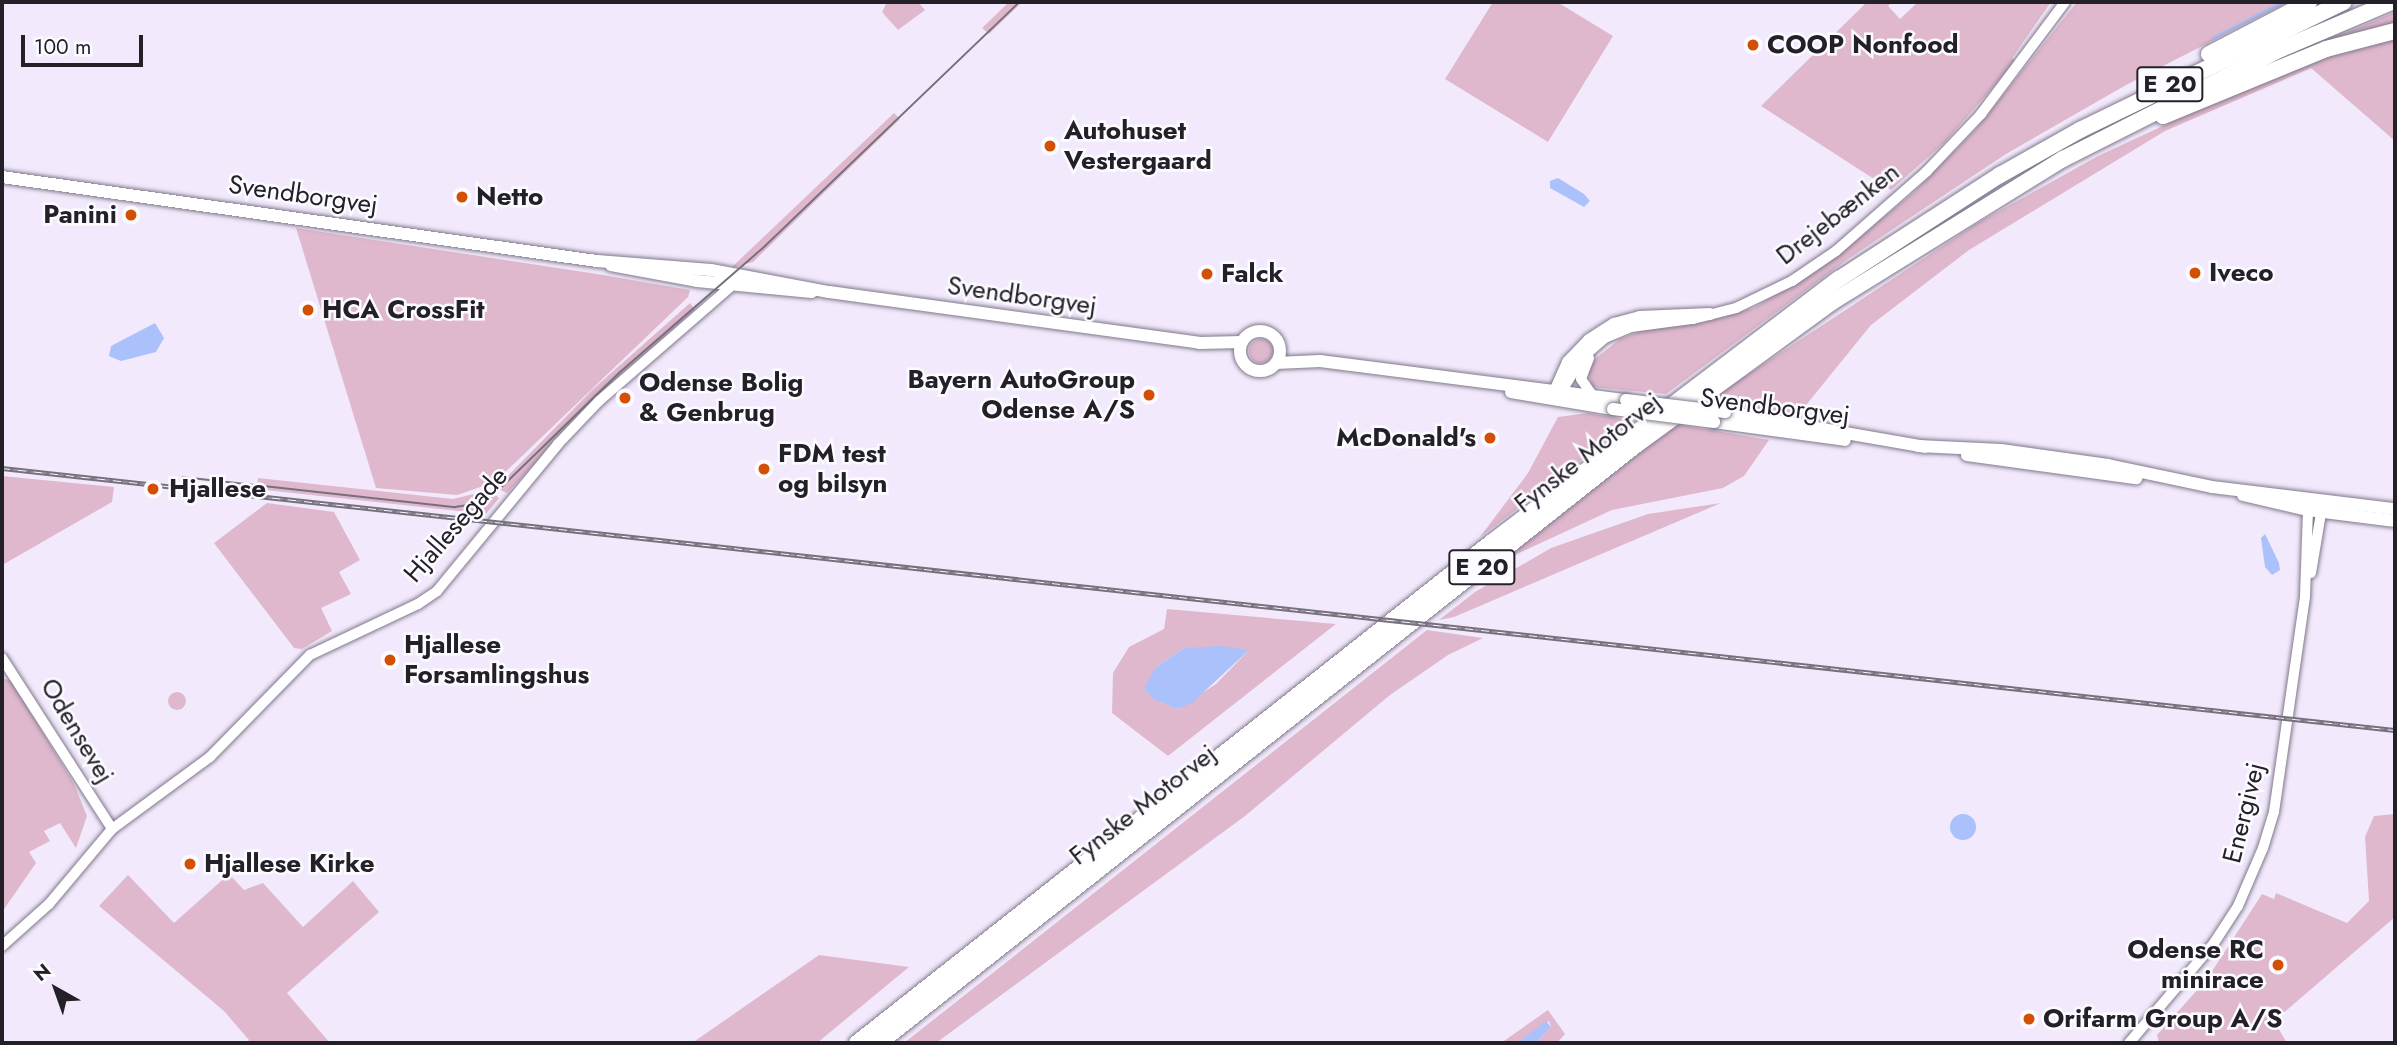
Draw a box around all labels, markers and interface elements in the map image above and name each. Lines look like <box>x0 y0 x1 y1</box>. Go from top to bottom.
scale bar <box>24 21 147 65</box>
place label: COOP Nonfood <box>1767 29 1959 61</box>
text: 100 m <box>34 32 91 62</box>
marker: COOP Nonfood <box>1745 37 1761 53</box>
road number: E 20 <box>2135 64 2205 104</box>
place label: Autohuset Vestergaard <box>1064 115 1212 176</box>
marker: Autohuset Vestergaard <box>1042 138 1058 154</box>
street label: Drejebænken <box>1770 156 1906 272</box>
street label: Svendborgvej <box>226 169 380 221</box>
place label: Netto <box>476 181 543 213</box>
marker: Netto <box>454 189 470 205</box>
place label: Panini <box>43 199 117 231</box>
marker: Panini <box>123 207 139 223</box>
place label: Iveco <box>2209 257 2274 289</box>
place label: Falck <box>1221 258 1283 290</box>
marker: Iveco <box>2187 265 2203 281</box>
marker: Falck <box>1199 266 1215 282</box>
street label: Svendborgvej <box>945 270 1099 322</box>
place label: HCA CrossFit <box>322 294 485 326</box>
marker: HCA CrossFit <box>300 302 316 318</box>
place label: Bayern AutoGroup Odense A/S <box>907 364 1135 426</box>
place label: Odense Bolig & Genbrug <box>639 367 803 428</box>
street label: Svendborgvej <box>1698 382 1852 432</box>
street label: Fynske Motorvej <box>1509 386 1667 520</box>
marker: Bayern AutoGroup Odense A/S <box>1141 387 1157 403</box>
marker: Odense Bolig & Genbrug <box>617 390 633 406</box>
place label: McDonald's <box>1336 422 1476 454</box>
marker: McDonald's <box>1482 430 1498 446</box>
place label: FDM test og bilsyn <box>778 438 887 500</box>
street label: Hjallesegade <box>398 461 514 589</box>
marker: FDM test og bilsyn <box>756 461 772 477</box>
place label: Hjallese <box>169 473 266 505</box>
marker: Hjallese <box>143 479 163 499</box>
road number: E 20 <box>1447 546 1517 588</box>
place label: Hjallese Forsamlingshus <box>404 629 589 690</box>
marker: Hjallese Forsamlingshus <box>382 652 398 668</box>
street label: Odensevej <box>34 673 120 789</box>
street label: Fynske Motorvej <box>1064 738 1222 872</box>
street label: Energivej <box>2216 760 2272 866</box>
place label: Hjallese Kirke <box>204 848 375 880</box>
marker: Hjallese Kirke <box>182 856 198 872</box>
place label: Odense RC minirace <box>2127 934 2264 996</box>
north arrow <box>21 954 91 1024</box>
text: N <box>28 957 57 988</box>
marker: Odense RC minirace <box>2270 957 2286 973</box>
place label: Orifarm Group A/S <box>2043 1003 2283 1035</box>
marker: Orifarm Group A/S <box>2021 1011 2037 1027</box>

